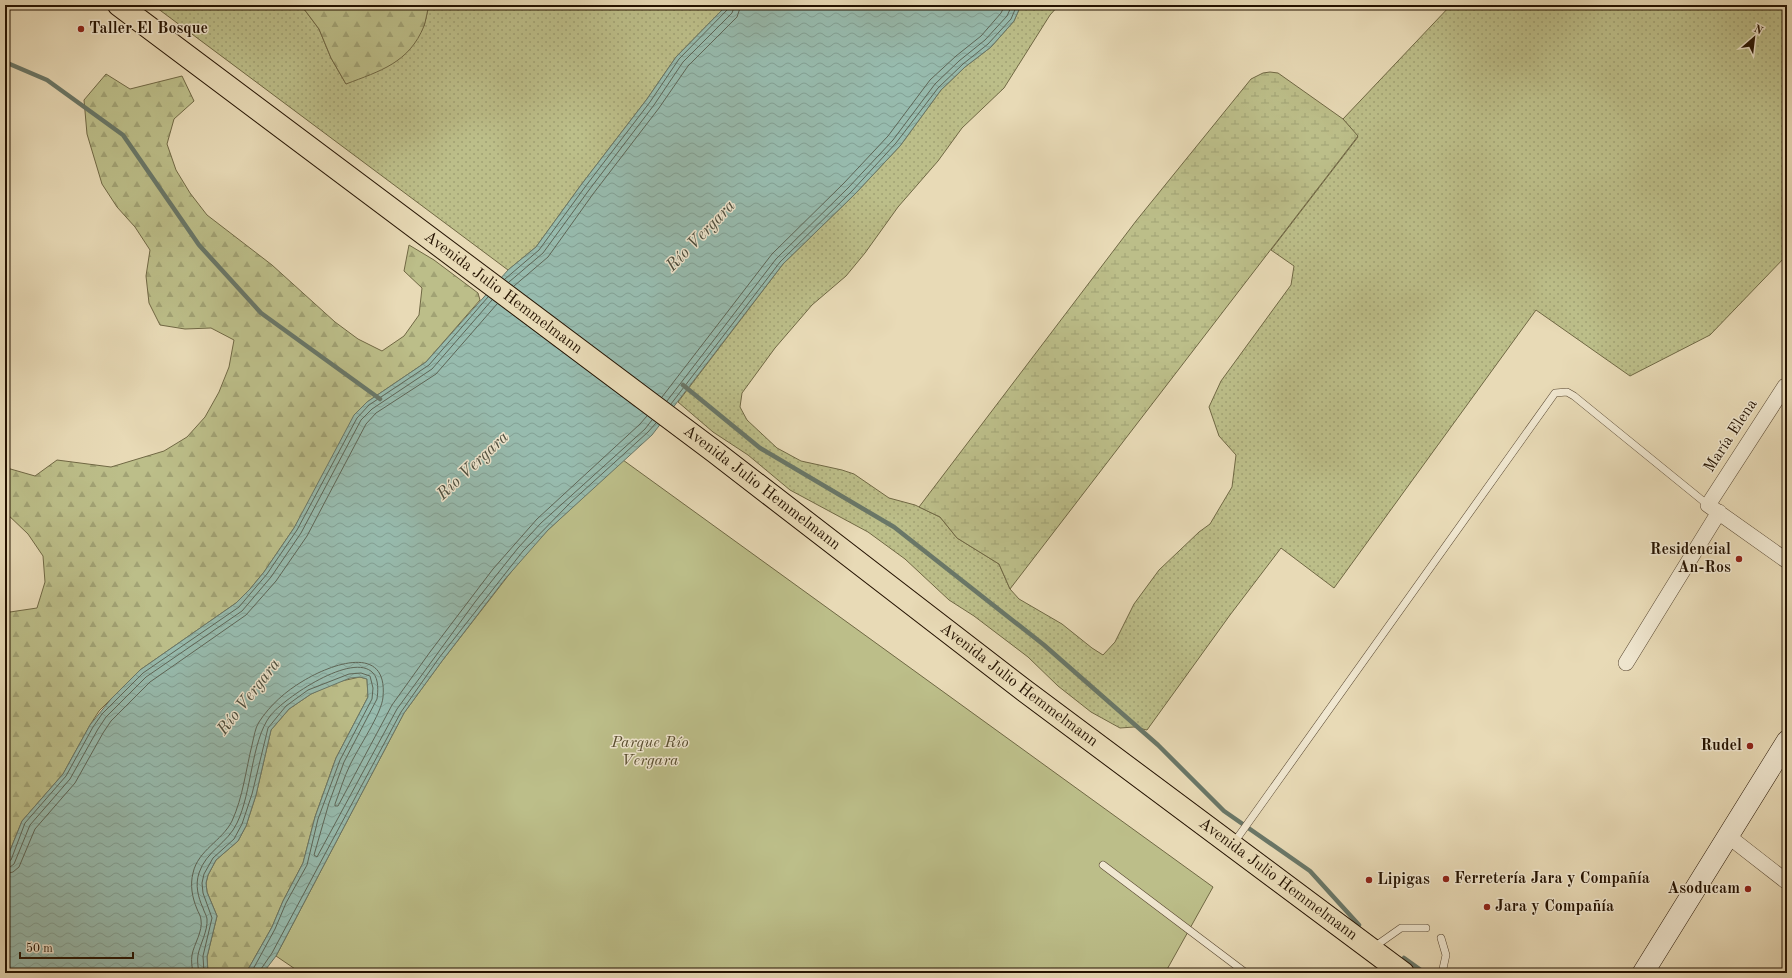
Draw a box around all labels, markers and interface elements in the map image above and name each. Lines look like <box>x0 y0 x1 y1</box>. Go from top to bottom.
north arrow <box>1734 18 1774 58</box>
place label: Taller El Bosque <box>89 21 208 37</box>
marker: Taller El Bosque <box>76 24 86 34</box>
text: N <box>1752 24 1765 38</box>
water label: Río Vergara <box>662 197 739 275</box>
street label: Avenida Julio Hemmelmann <box>421 229 585 358</box>
street label: María Elena <box>1701 396 1761 476</box>
street label: Avenida Julio Hemmelmann <box>680 423 843 554</box>
water label: Río Vergara <box>433 429 512 504</box>
place label: Residencial An-Ros <box>1650 542 1731 576</box>
marker: Residencial An-Ros <box>1734 554 1744 564</box>
street label: Avenida Julio Hemmelmann <box>937 620 1101 750</box>
water label: Río Vergara <box>214 656 284 739</box>
park label: Parque Río Vergara <box>610 735 689 769</box>
place label: Rudel <box>1700 738 1742 754</box>
marker: Rudel <box>1745 741 1755 751</box>
street label: Avenida Julio Hemmelmann <box>1196 815 1360 944</box>
place label: Ferretería Jara y Compañía <box>1454 871 1650 887</box>
place label: Lipigas <box>1377 872 1430 888</box>
marker: Ferretería Jara y Compañía <box>1441 874 1451 884</box>
marker: Lipigas <box>1364 875 1374 885</box>
place label: Asoducam <box>1667 881 1740 897</box>
marker: Asoducam <box>1743 884 1753 894</box>
place label: Jara y Compañía <box>1495 899 1614 915</box>
marker: Jara y Compañía <box>1482 902 1492 912</box>
scale bar <box>20 934 133 960</box>
text: 50 m <box>26 942 53 955</box>

